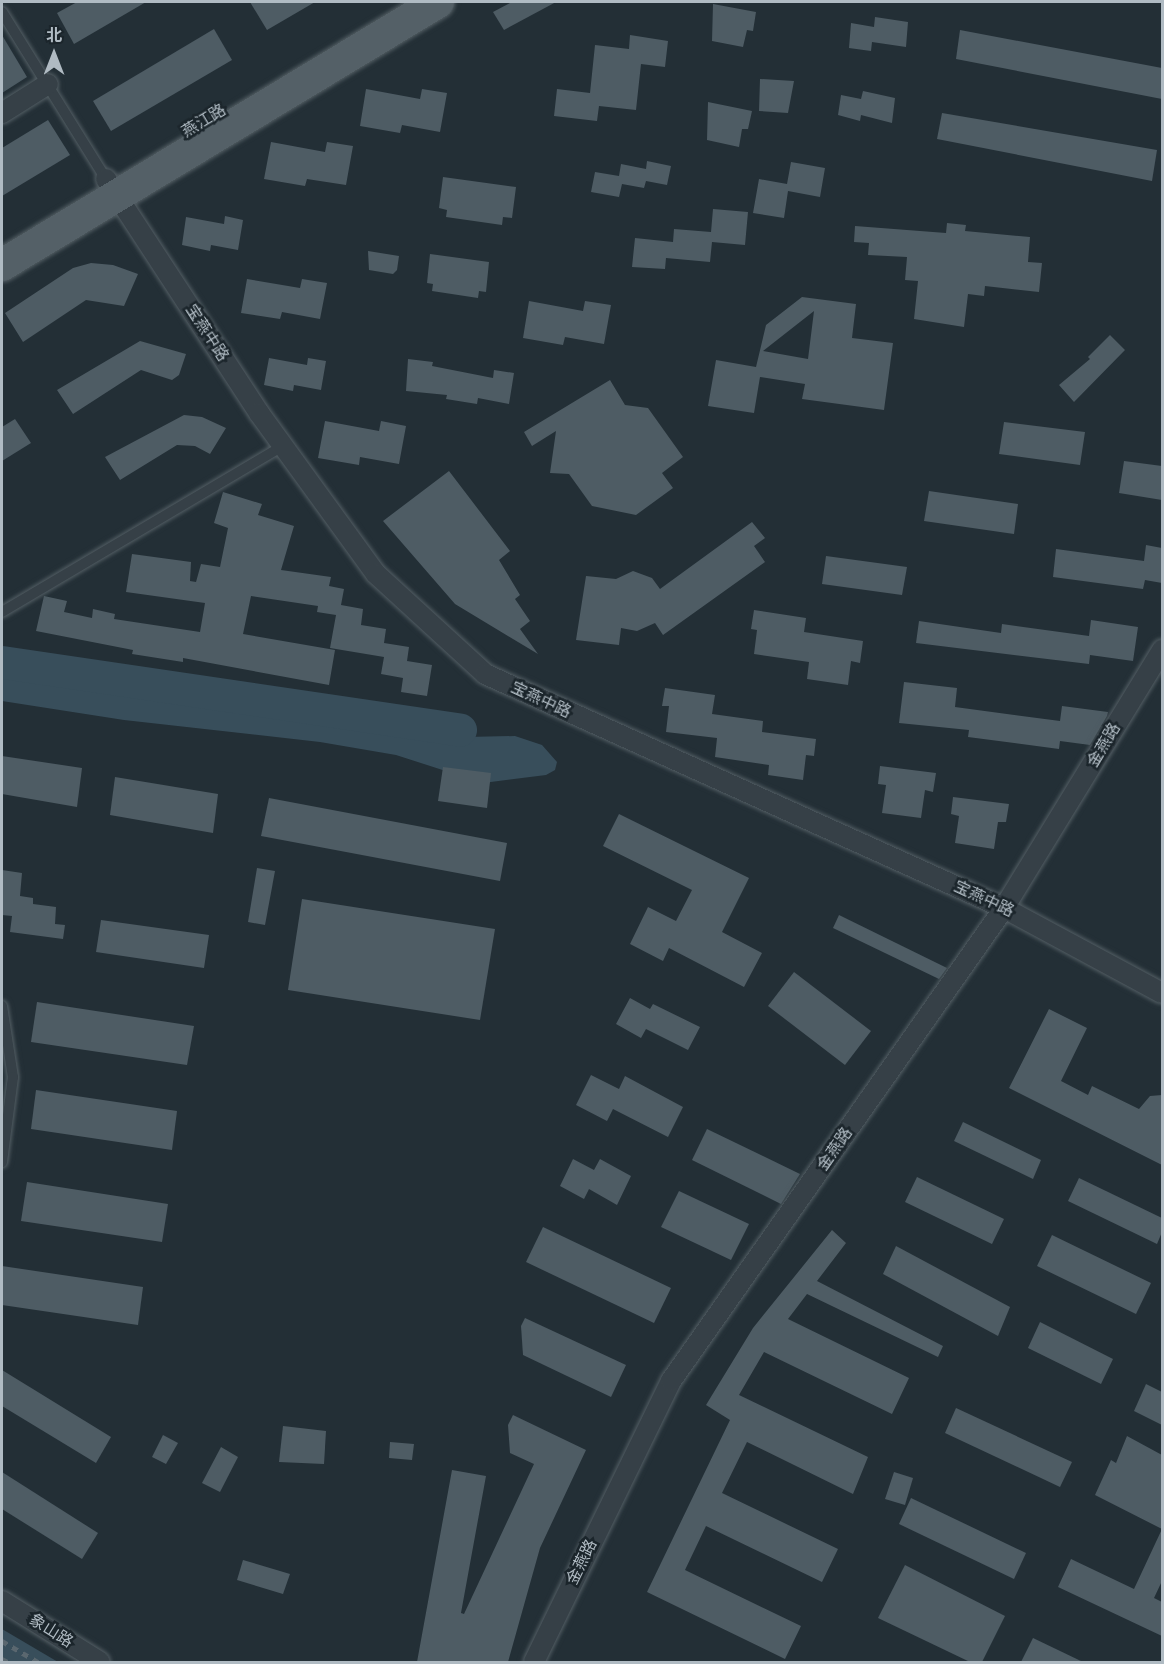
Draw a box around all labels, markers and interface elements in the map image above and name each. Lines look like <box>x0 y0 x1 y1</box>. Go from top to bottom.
north arrow <box>24 24 84 84</box>
text: 北 <box>46 26 62 45</box>
street label: 燕江路 <box>178 100 230 142</box>
street label: 宝燕中路 <box>182 301 232 365</box>
street label: 宝燕中路 <box>508 678 574 722</box>
street label: 金燕路 <box>1083 719 1125 771</box>
street label: 宝燕中路 <box>951 877 1017 921</box>
street label: 金燕路 <box>813 1124 857 1174</box>
street label: 金燕路 <box>563 1536 601 1588</box>
street label: 象山路 <box>26 1610 76 1652</box>

